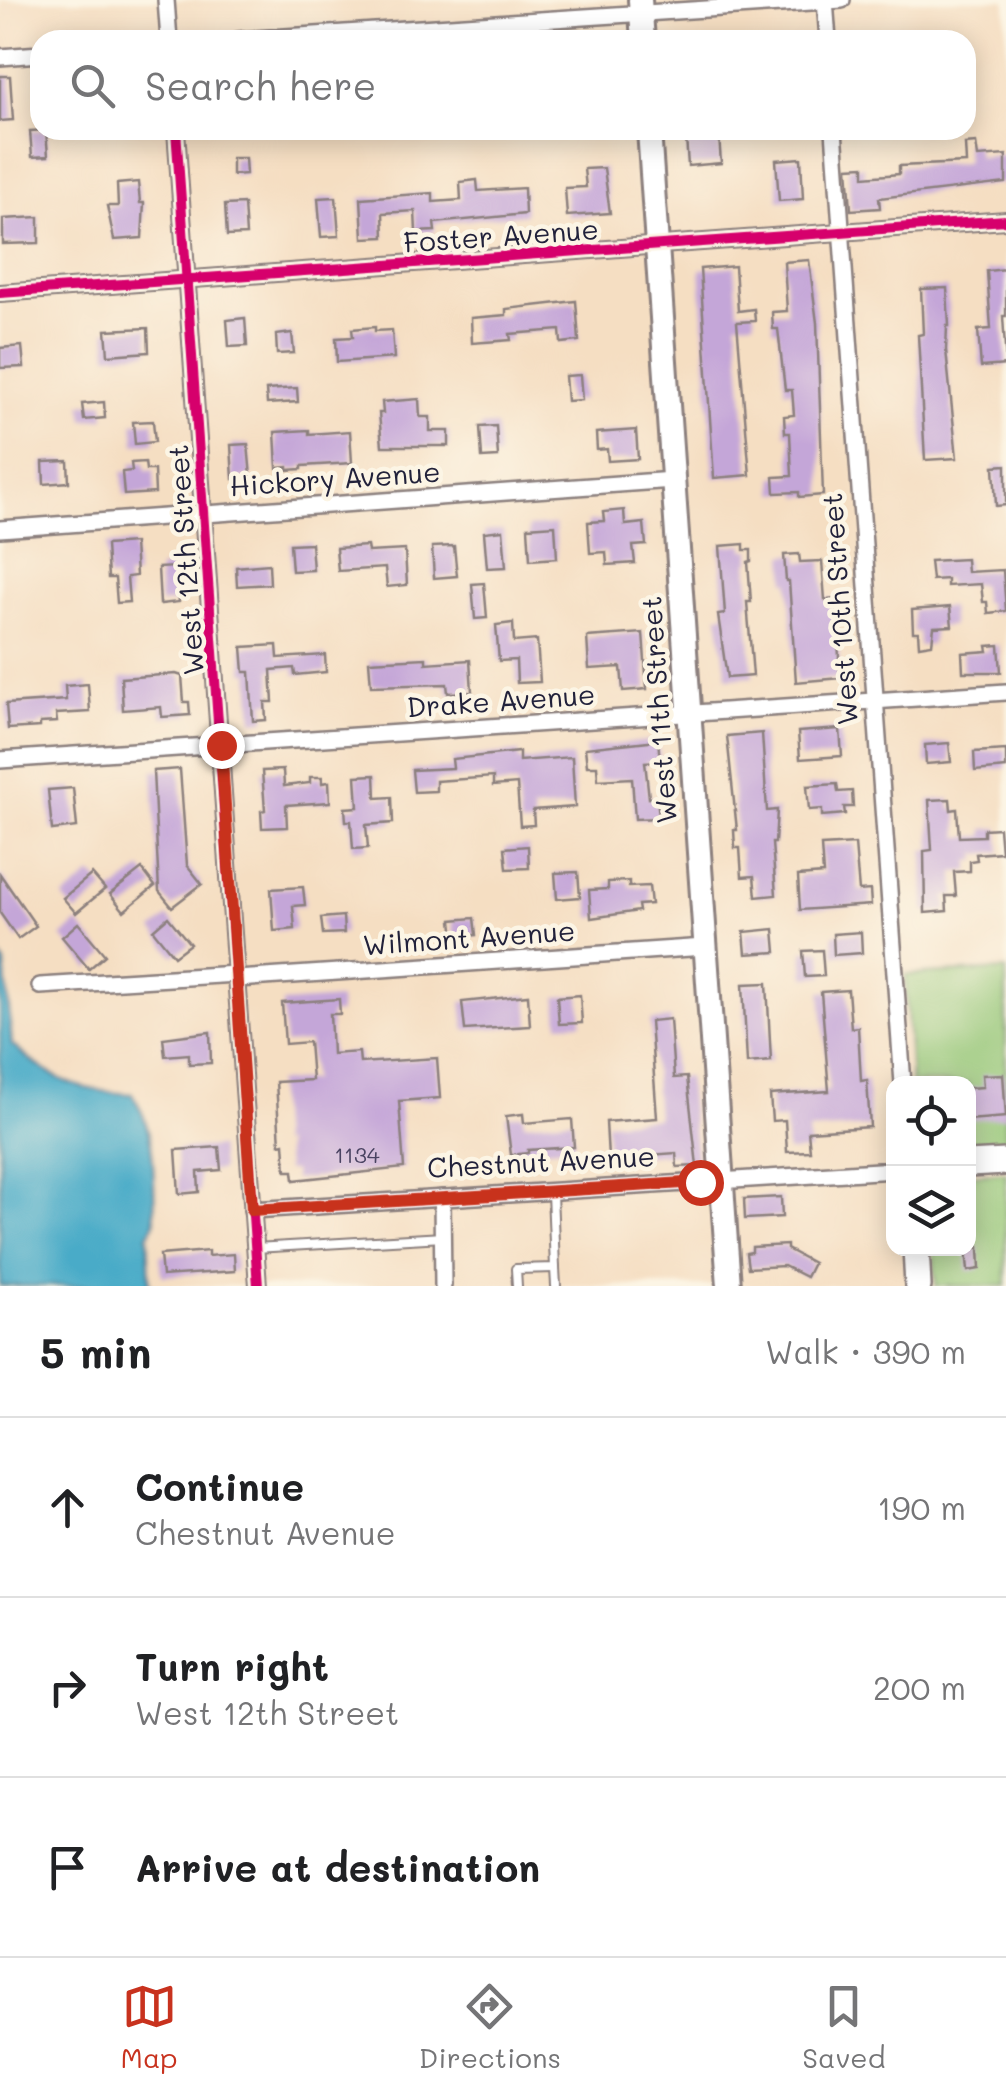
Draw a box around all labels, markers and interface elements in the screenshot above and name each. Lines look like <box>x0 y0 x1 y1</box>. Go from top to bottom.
search box <box>30 30 976 140</box>
icon: search <box>65 58 120 113</box>
text: Search here <box>145 60 376 110</box>
street label: Foster Avenue <box>402 210 600 260</box>
street label: West 12th Street <box>159 444 211 677</box>
street label: Hickory Avenue <box>228 453 441 503</box>
street label: West 10th Street <box>813 492 865 726</box>
street label: West 11th Street <box>632 595 684 825</box>
street label: Drake Avenue <box>406 675 596 725</box>
route end <box>199 723 245 769</box>
street label: Wilmont Avenue <box>362 912 576 962</box>
map controls <box>886 1076 976 1256</box>
button: locate <box>886 1076 976 1166</box>
street label: Chestnut Avenue <box>426 1137 656 1185</box>
house number: 1134 <box>334 1140 380 1169</box>
route start <box>678 1160 724 1206</box>
button: layers <box>886 1166 976 1256</box>
text: 5 min <box>40 1324 151 1379</box>
text: Walk · 390 m <box>765 1330 966 1372</box>
text: Continue <box>135 1461 304 1511</box>
icon: ahead <box>40 1480 95 1535</box>
text: 190 m <box>877 1486 966 1528</box>
text: Chestnut Avenue <box>135 1511 396 1553</box>
text: Turn right <box>135 1641 329 1691</box>
icon: right <box>40 1660 95 1715</box>
text: 200 m <box>873 1666 966 1708</box>
text: West 12th Street <box>135 1691 399 1733</box>
icon: arrive <box>40 1840 95 1895</box>
text: Arrive at destination <box>135 1842 540 1892</box>
tab: Map <box>121 1979 178 2075</box>
tab: Directions <box>419 1979 561 2075</box>
tab: Saved <box>802 1979 885 2075</box>

